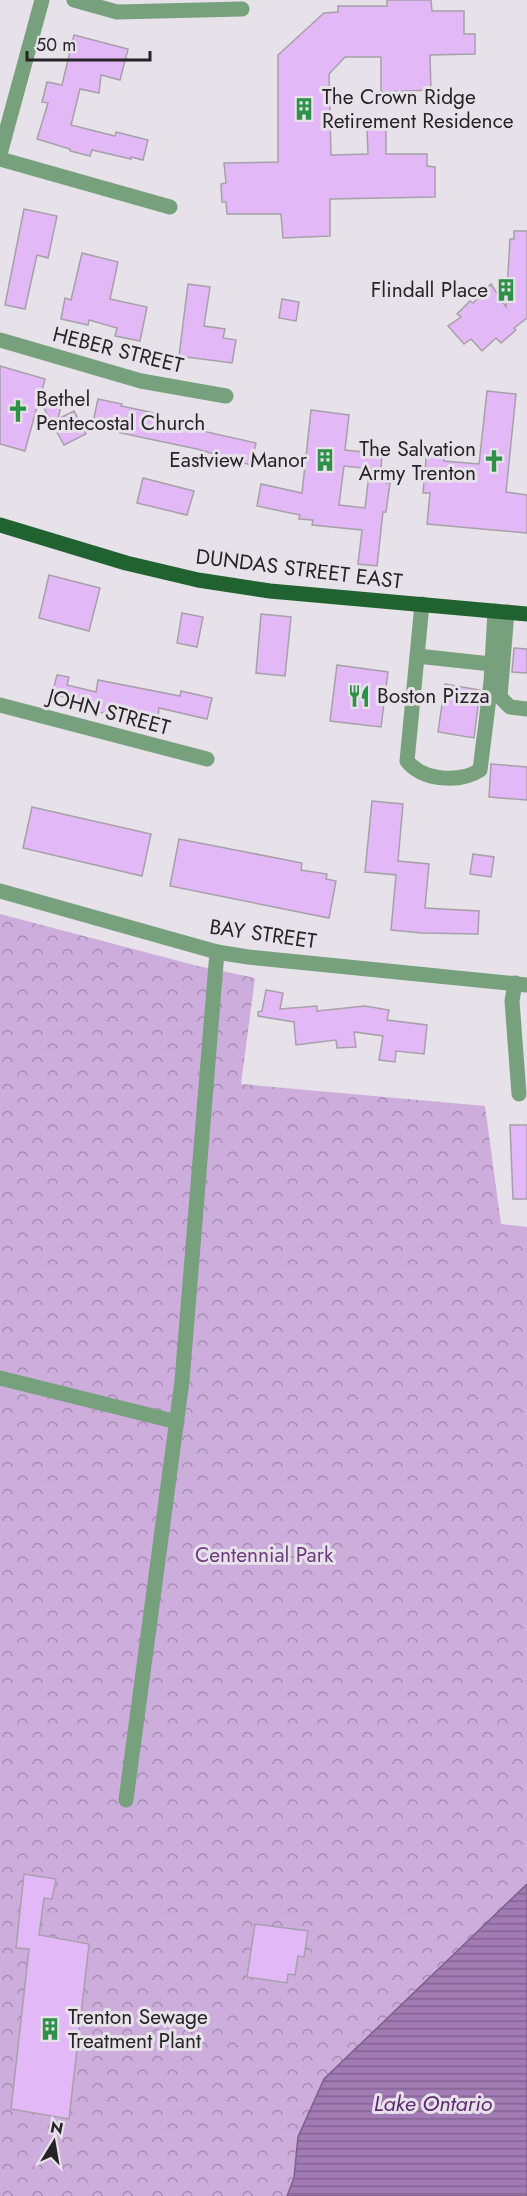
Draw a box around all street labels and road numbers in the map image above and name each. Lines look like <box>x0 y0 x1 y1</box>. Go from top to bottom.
street label: HEBER STREET <box>49 319 187 381</box>
street label: DUNDAS STREET EAST <box>194 541 404 597</box>
street label: JOHN STREET <box>42 681 174 743</box>
street label: BAY STREET <box>208 912 319 956</box>

